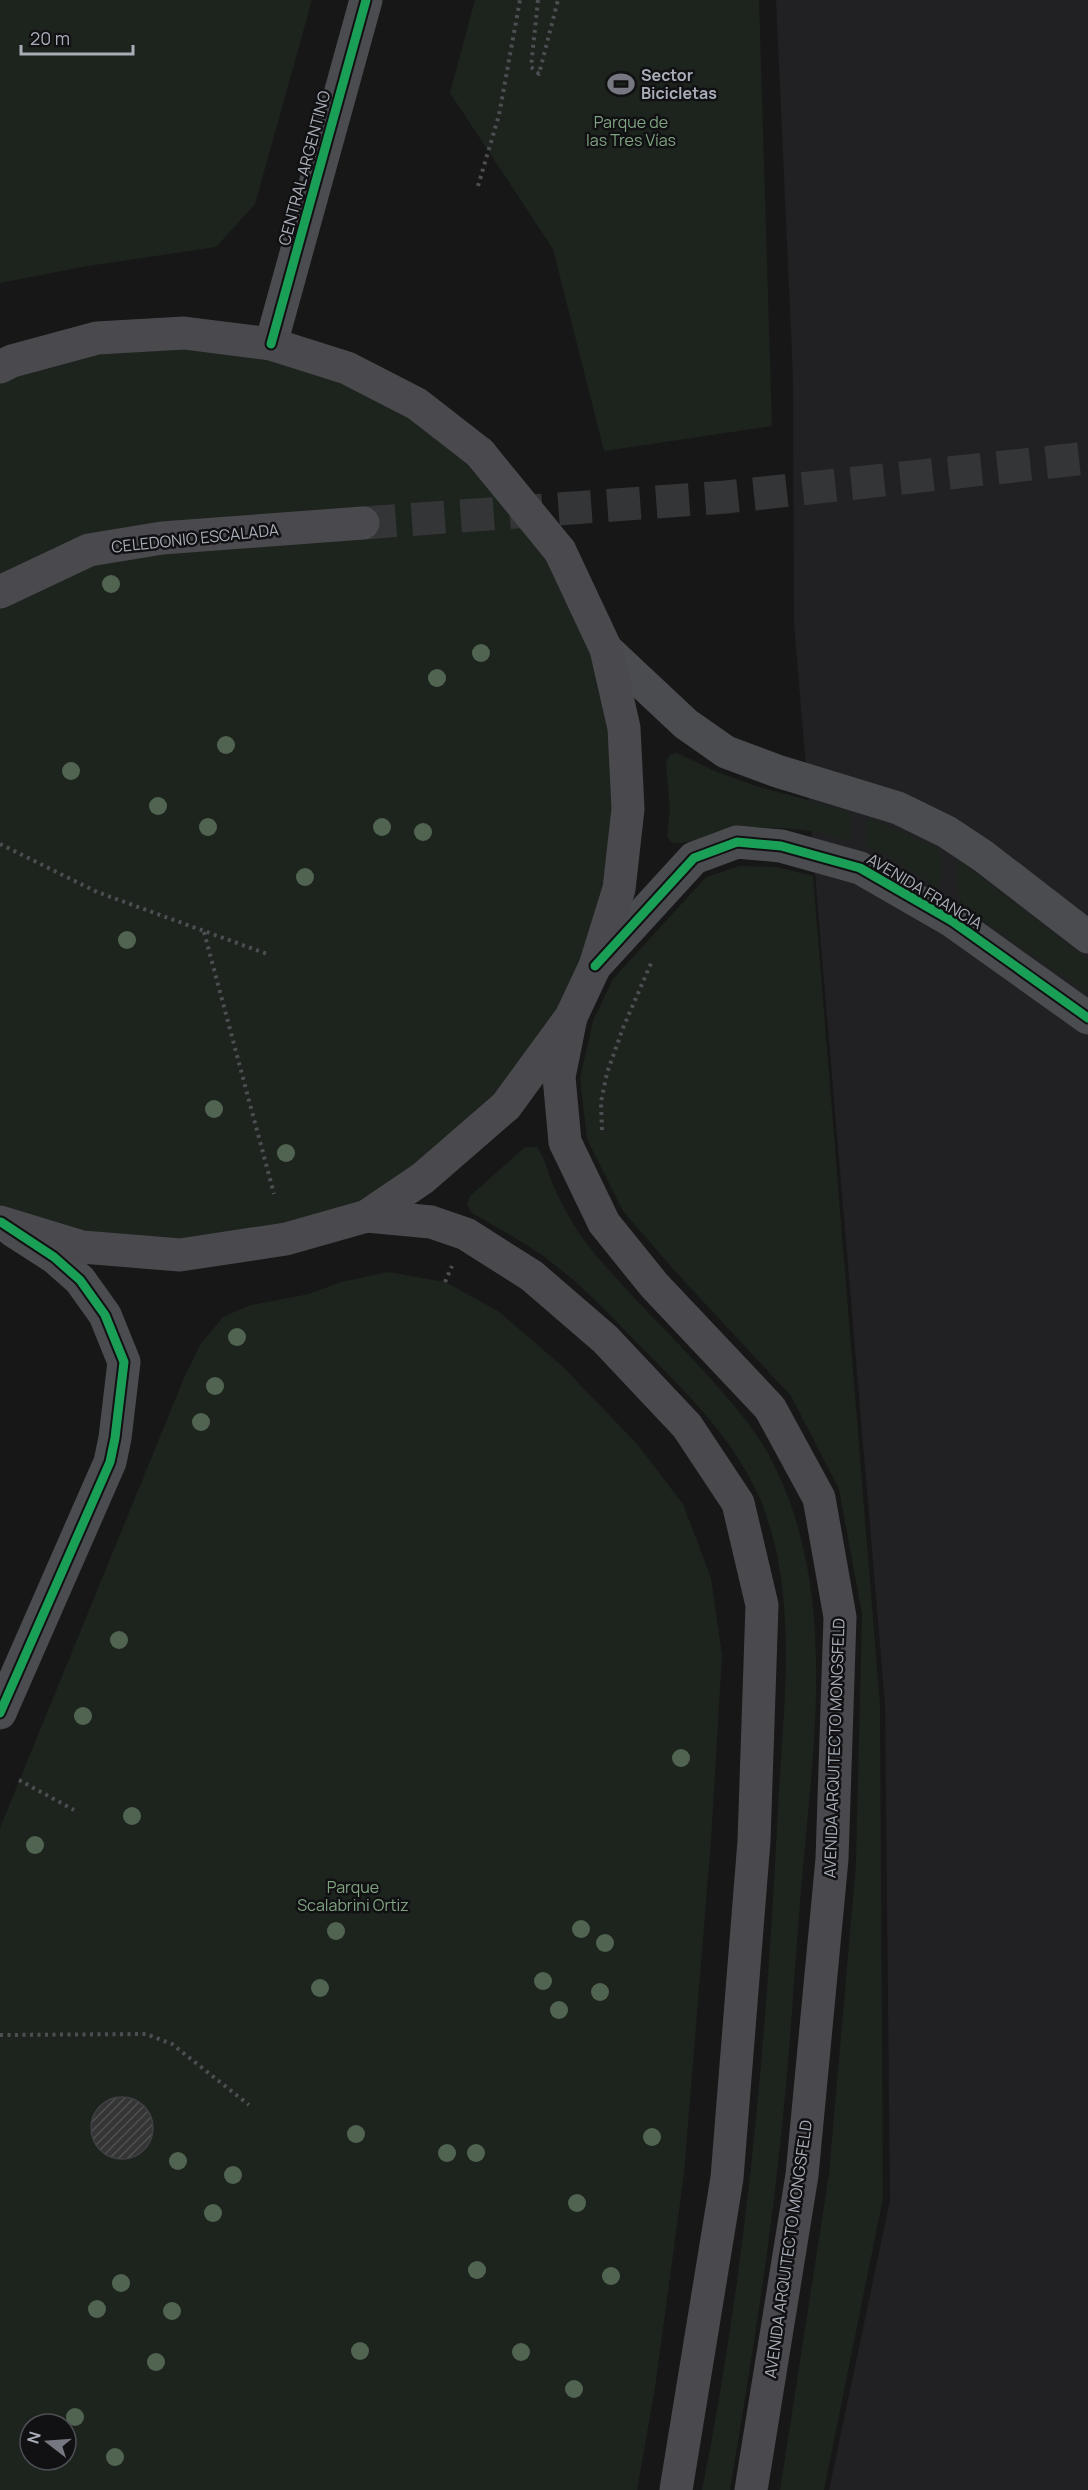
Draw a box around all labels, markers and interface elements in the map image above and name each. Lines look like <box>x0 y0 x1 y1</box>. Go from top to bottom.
scale bar <box>21 18 134 56</box>
text: 20 m <box>30 26 70 50</box>
place label: Sector Bicicletas <box>641 64 717 104</box>
sports icon: Sector Bicicletas <box>606 69 636 99</box>
street label: CENTRAL ARGENTINO <box>273 88 335 248</box>
park label: Parque de las Tres Vías <box>586 111 676 151</box>
street label: CELEDONIO ESCALADA <box>110 518 280 558</box>
street label: AVENIDA FRANCIA <box>863 848 987 934</box>
street label: AVENIDA ARQUITECTO MONGSFELD <box>818 1617 850 1878</box>
park label: Parque Scalabrini Ortiz <box>297 1876 409 1916</box>
street label: AVENIDA ARQUITECTO MONGSFELD <box>759 2118 817 2379</box>
north arrow <box>18 2412 78 2472</box>
text: N <box>21 2429 46 2446</box>

